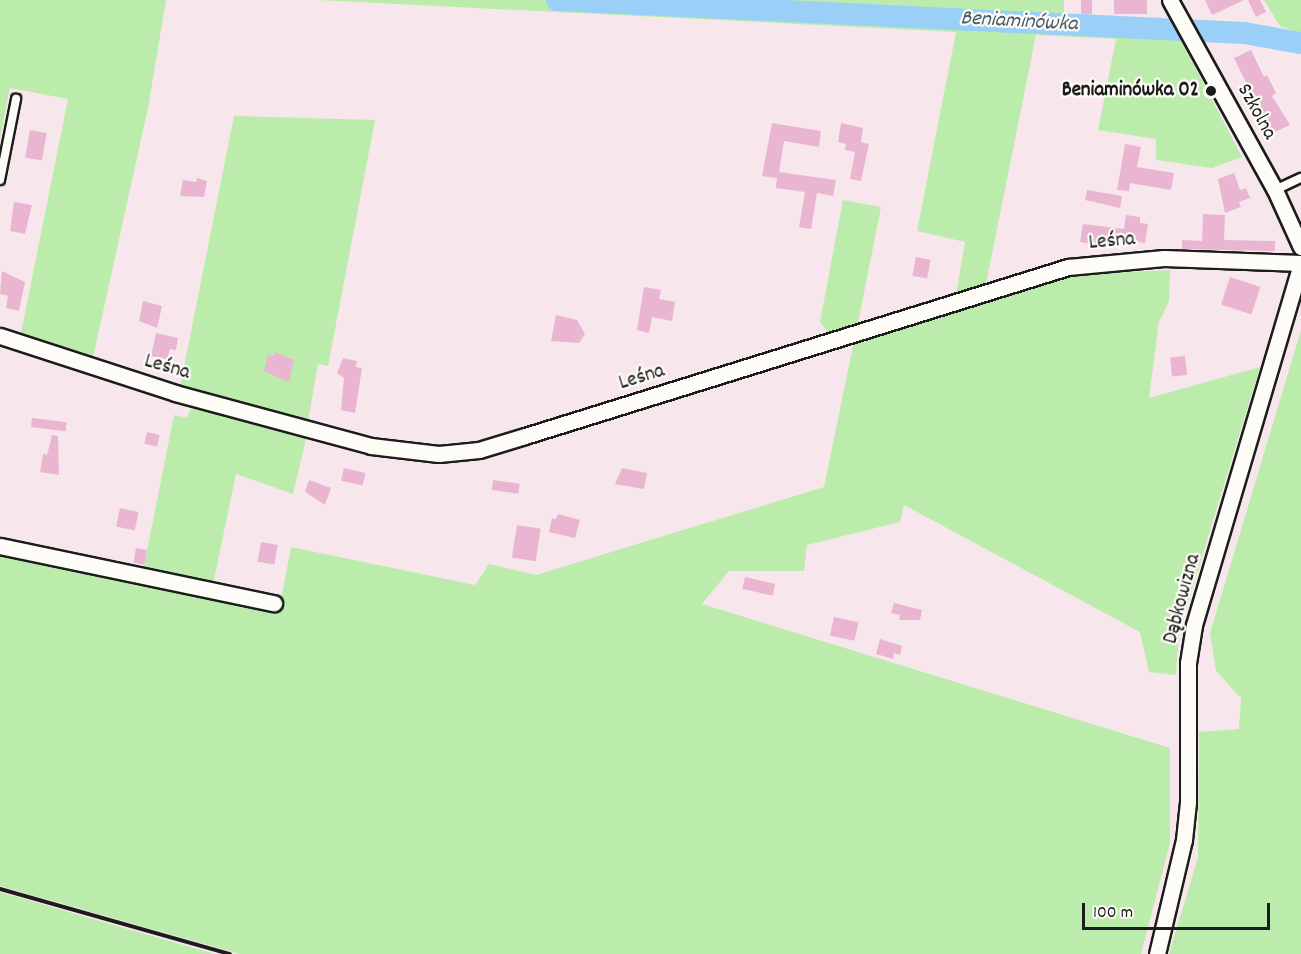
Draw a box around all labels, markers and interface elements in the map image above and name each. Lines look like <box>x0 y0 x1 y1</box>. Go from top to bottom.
water label: Beniaminówka <box>960 6 1078 38</box>
place label: Beniaminówka 02 <box>1062 78 1199 104</box>
street label: Szkolna <box>1230 80 1282 144</box>
marker: Beniaminówka 02 <box>1204 84 1218 98</box>
street label: Leśna <box>1088 227 1136 257</box>
street label: Leśna <box>141 349 193 387</box>
street label: Leśna <box>616 359 668 397</box>
street label: Dąbkowizna <box>1159 551 1207 647</box>
scale bar <box>1085 891 1272 929</box>
text: 100 m <box>1093 901 1133 926</box>

